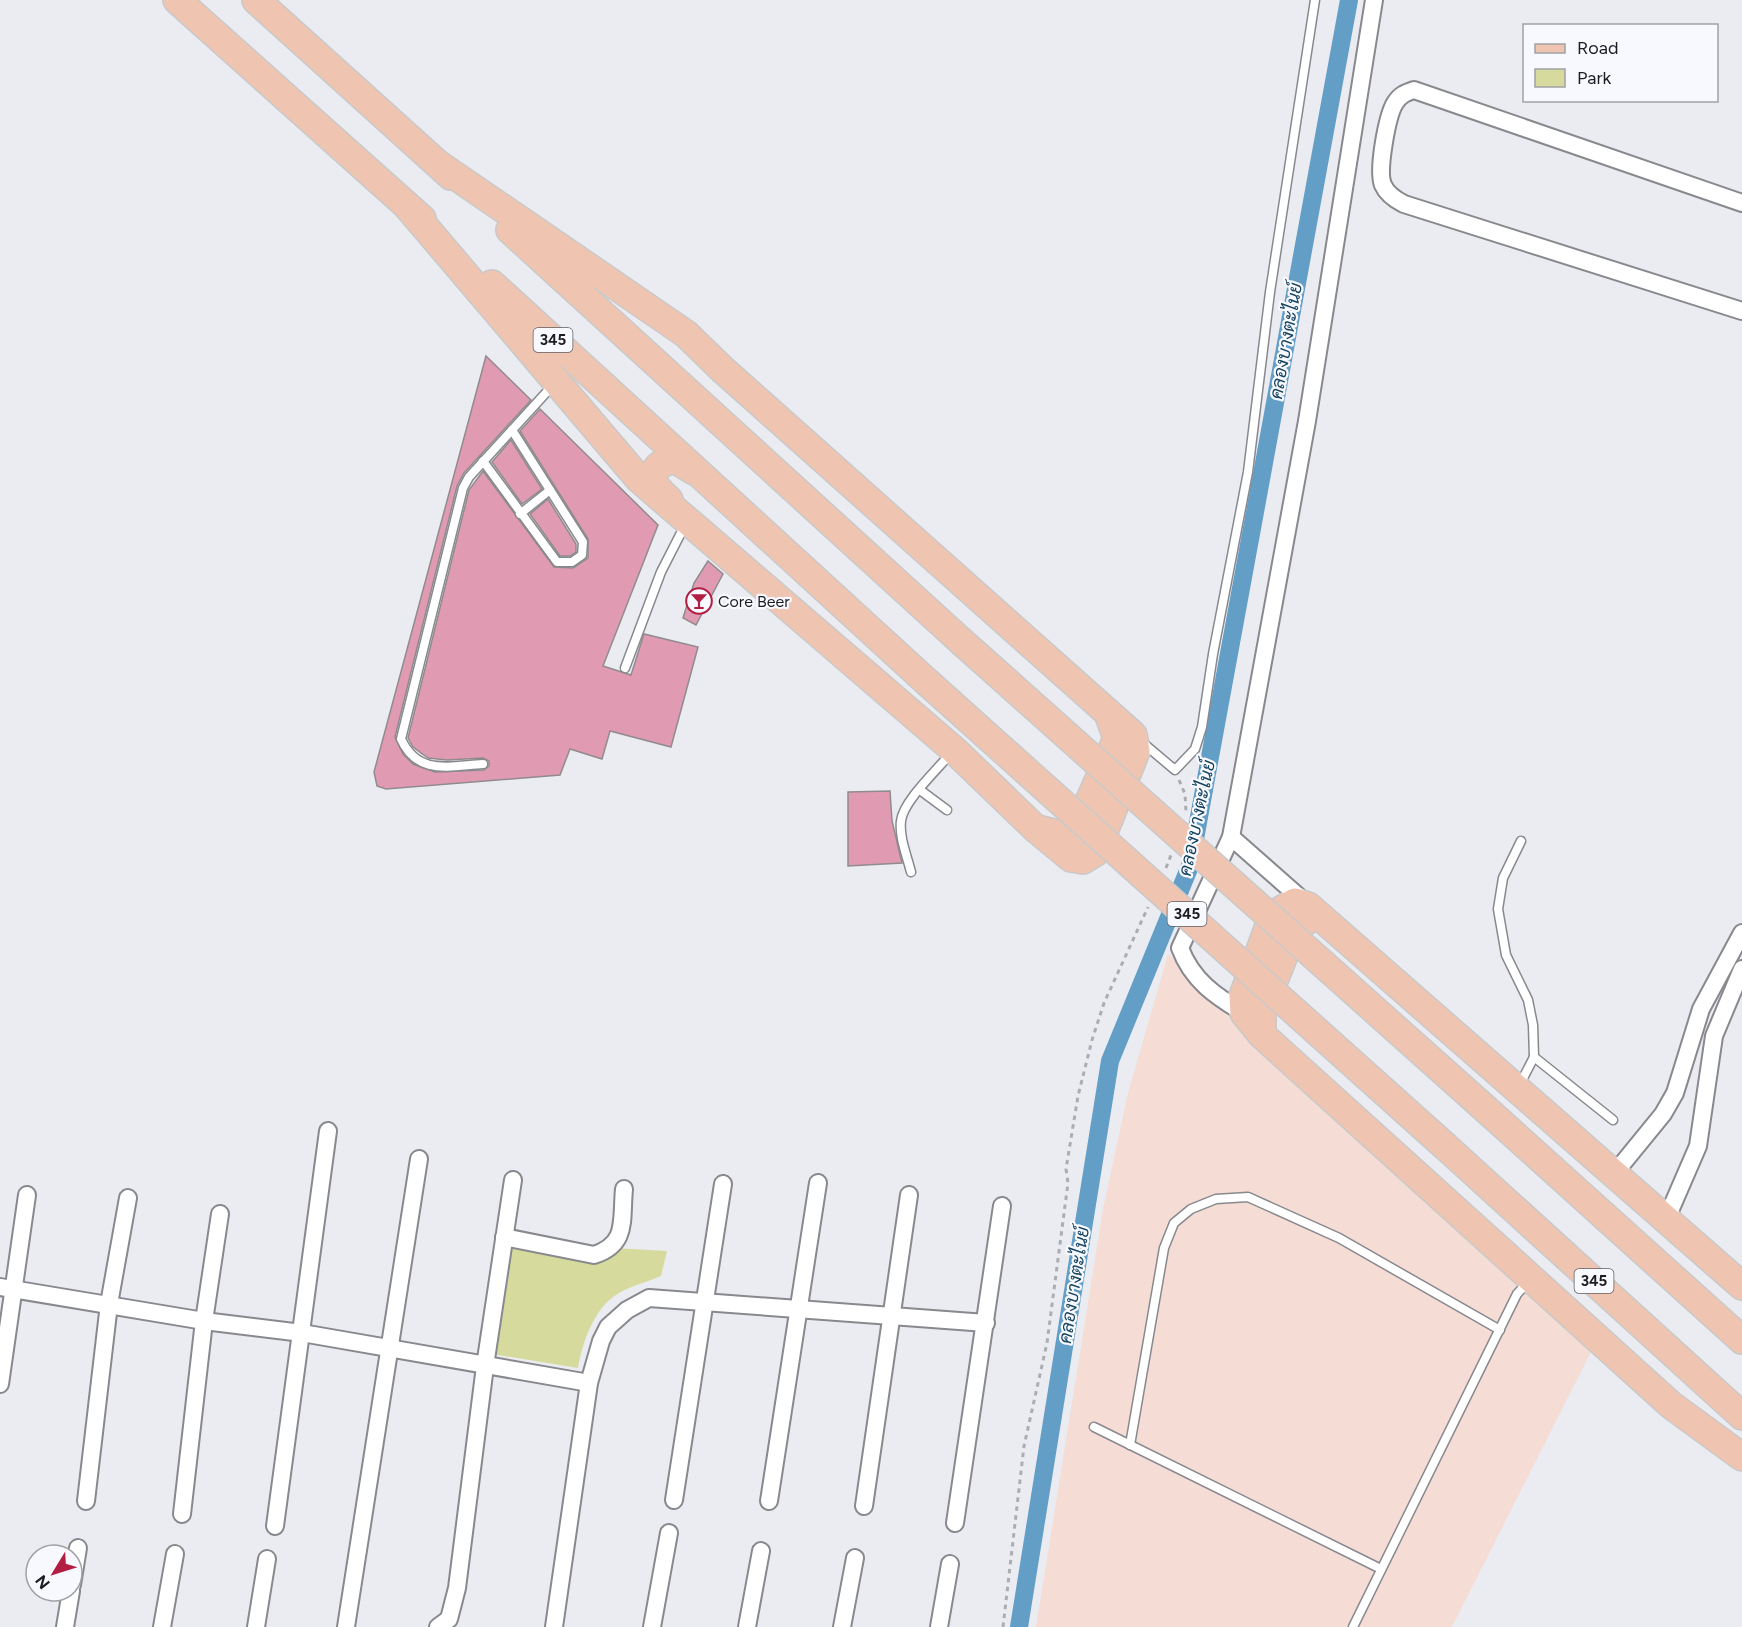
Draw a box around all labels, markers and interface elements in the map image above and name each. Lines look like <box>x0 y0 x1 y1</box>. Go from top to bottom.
legend <box>1523 24 1718 102</box>
text: Road <box>1577 37 1618 59</box>
text: Park <box>1577 67 1612 89</box>
water label: คลองบางตะไนย์ <box>1263 278 1308 401</box>
road number: 345 <box>534 328 572 352</box>
bar icon: Core Beer <box>684 586 714 616</box>
place label: Core Beer <box>718 592 790 611</box>
water label: คลองบางตะไนย์ <box>1172 755 1221 878</box>
road number: 345 <box>1168 902 1206 926</box>
water label: คลองบางตะไนย์ <box>1052 1222 1095 1345</box>
road number: 345 <box>1574 1269 1614 1293</box>
north arrow <box>24 1543 84 1603</box>
text: N <box>31 1571 54 1593</box>

